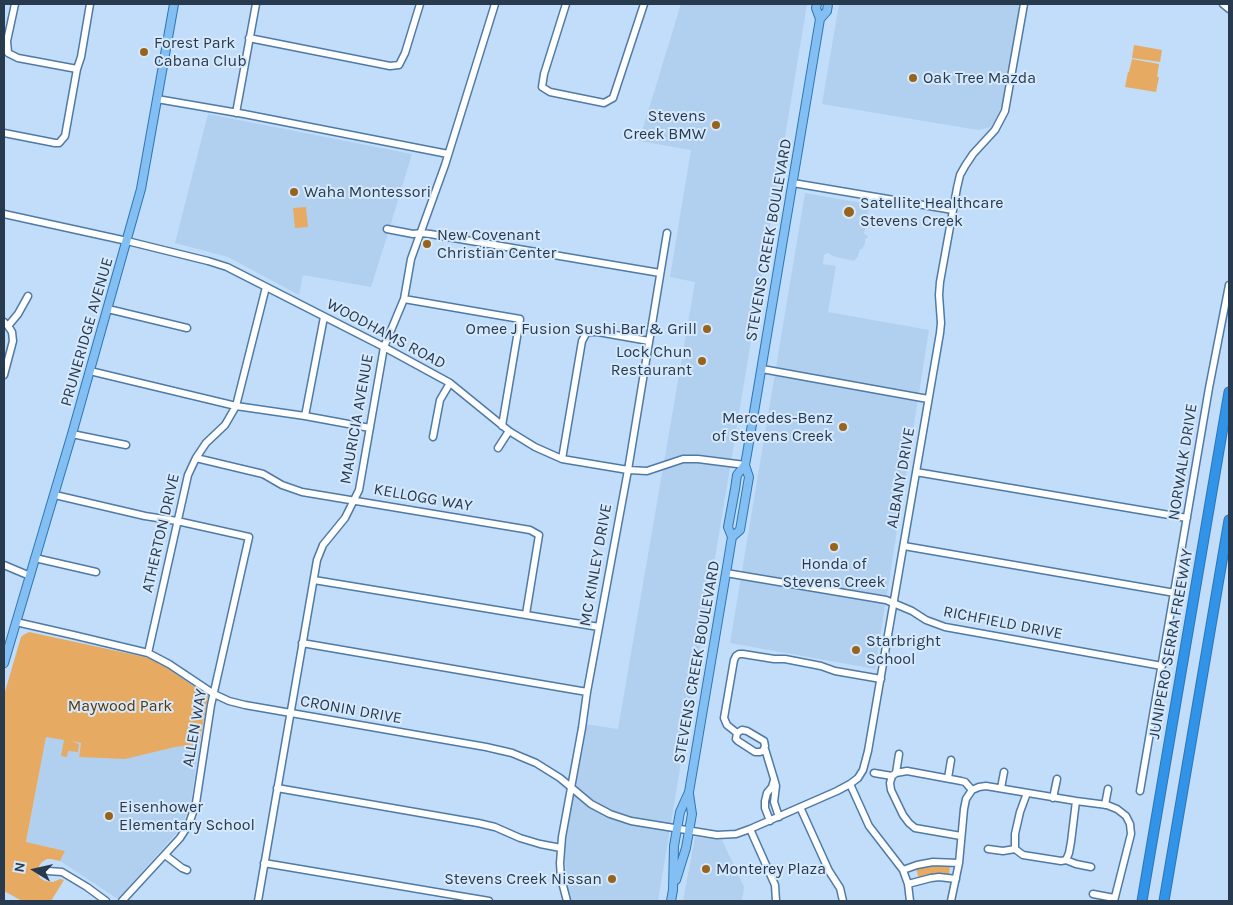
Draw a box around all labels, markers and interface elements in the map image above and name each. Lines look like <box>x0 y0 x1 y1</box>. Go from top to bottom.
place label: Forest Park Cabana Club <box>154 33 247 71</box>
marker: Forest Park Cabana Club <box>138 46 150 58</box>
place label: Oak Tree Mazda <box>923 68 1036 88</box>
marker: Oak Tree Mazda <box>907 72 919 84</box>
place label: Stevens Creek BMW <box>623 106 706 144</box>
marker: Stevens Creek BMW <box>710 119 722 131</box>
street label: STEVENS CREEK BOULEVARD <box>742 137 796 343</box>
place label: Waha Montessori <box>304 182 431 202</box>
marker: Waha Montessori <box>288 186 300 198</box>
place label: Satellite Healthcare Stevens Creek <box>860 193 1003 231</box>
marker: Satellite Healthcare Stevens Creek <box>842 205 856 219</box>
place label: New Covenant Christian Center <box>437 225 556 263</box>
marker: New Covenant Christian Center <box>421 238 433 250</box>
street label: PRUNERIDGE AVENUE <box>57 255 117 409</box>
street label: WOODHAMS ROAD <box>323 294 449 374</box>
place label: Omee J Fusion Sushi Bar & Grill <box>466 319 697 339</box>
marker: Omee J Fusion Sushi Bar & Grill <box>701 323 713 335</box>
place label: Lock Chun Restaurant <box>611 342 692 380</box>
street label: MAURICIA AVENUE <box>336 352 378 486</box>
marker: Lock Chun Restaurant <box>696 355 708 367</box>
street label: NORWALK DRIVE <box>1164 402 1202 522</box>
place label: Mercedes-Benz of Stevens Creek <box>712 408 833 446</box>
marker: Mercedes-Benz of Stevens Creek <box>837 421 849 433</box>
street label: ALBANY DRIVE <box>883 426 919 530</box>
street label: ATHERTON DRIVE <box>138 471 184 595</box>
street label: KELLOGG WAY <box>372 480 474 516</box>
street label: MC KINLEY DRIVE <box>576 502 616 628</box>
marker: Honda of Stevens Creek <box>828 541 840 553</box>
street label: JUNIPERO SERRA FREEWAY <box>1145 547 1197 741</box>
place label: Honda of Stevens Creek <box>782 554 886 592</box>
street label: STEVENS CREEK BOULEVARD <box>670 559 724 765</box>
street label: RICHFIELD DRIVE <box>942 602 1064 644</box>
place label: Starbright School <box>866 631 941 669</box>
marker: Starbright School <box>850 644 862 656</box>
street label: ALLEN WAY <box>179 687 211 769</box>
street label: CRONIN DRIVE <box>299 692 403 728</box>
park label: Maywood Park <box>68 696 172 716</box>
place label: Eisenhower Elementary School <box>119 797 255 835</box>
marker: Eisenhower Elementary School <box>103 810 115 822</box>
north arrow <box>10 845 60 895</box>
place label: Monterey Plaza <box>716 859 826 879</box>
text: N <box>10 861 29 874</box>
marker: Monterey Plaza <box>700 863 712 875</box>
place label: Stevens Creek Nissan <box>444 869 602 889</box>
marker: Stevens Creek Nissan <box>606 873 618 885</box>

